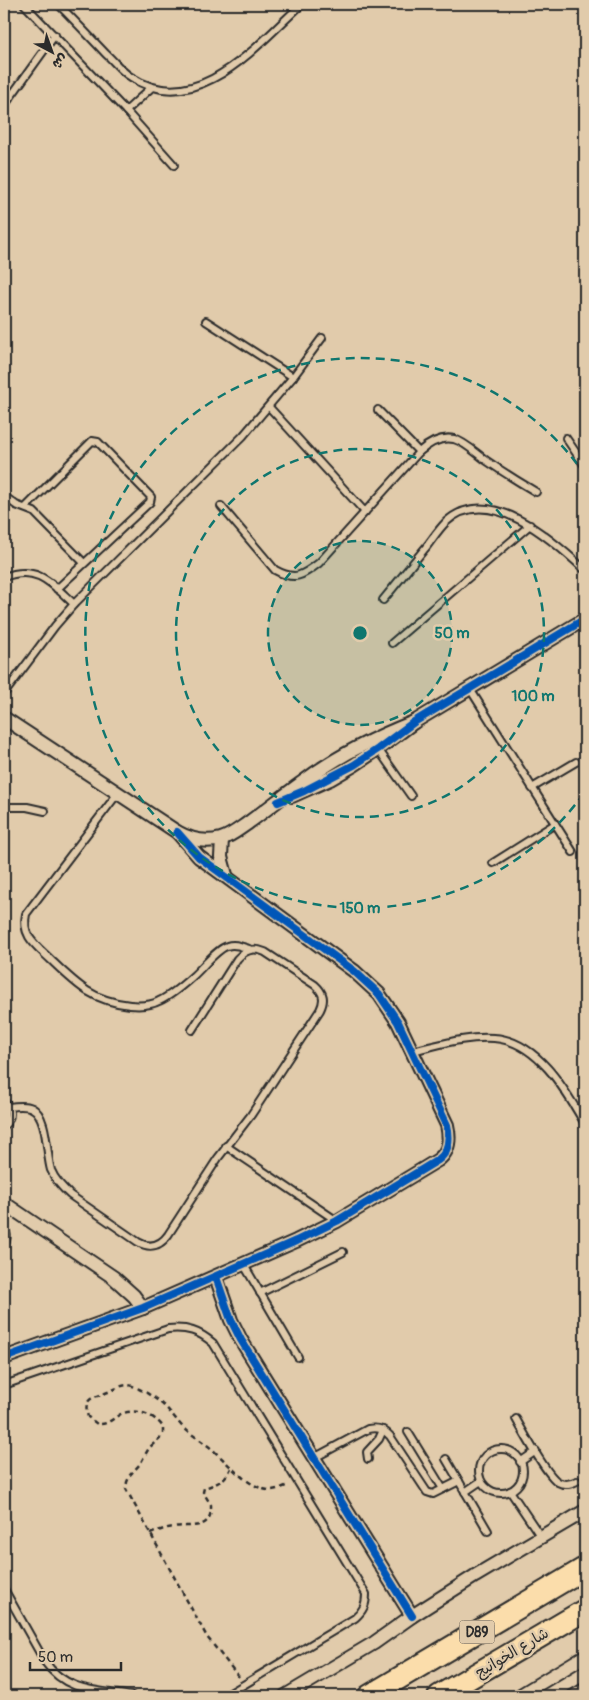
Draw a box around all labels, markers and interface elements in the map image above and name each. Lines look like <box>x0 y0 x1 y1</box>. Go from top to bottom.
north arrow <box>28 28 78 78</box>
text: ش <box>49 50 72 73</box>
centre of rings <box>351 624 369 642</box>
text: 50 m <box>435 624 469 643</box>
text: 100 m <box>512 687 554 706</box>
text: 150 m <box>340 899 380 918</box>
road number: D89 <box>460 1620 494 1644</box>
street label: شارع الخوانيج <box>472 1624 552 1682</box>
scale bar <box>30 1640 121 1672</box>
text: 50 m <box>38 1648 73 1667</box>

